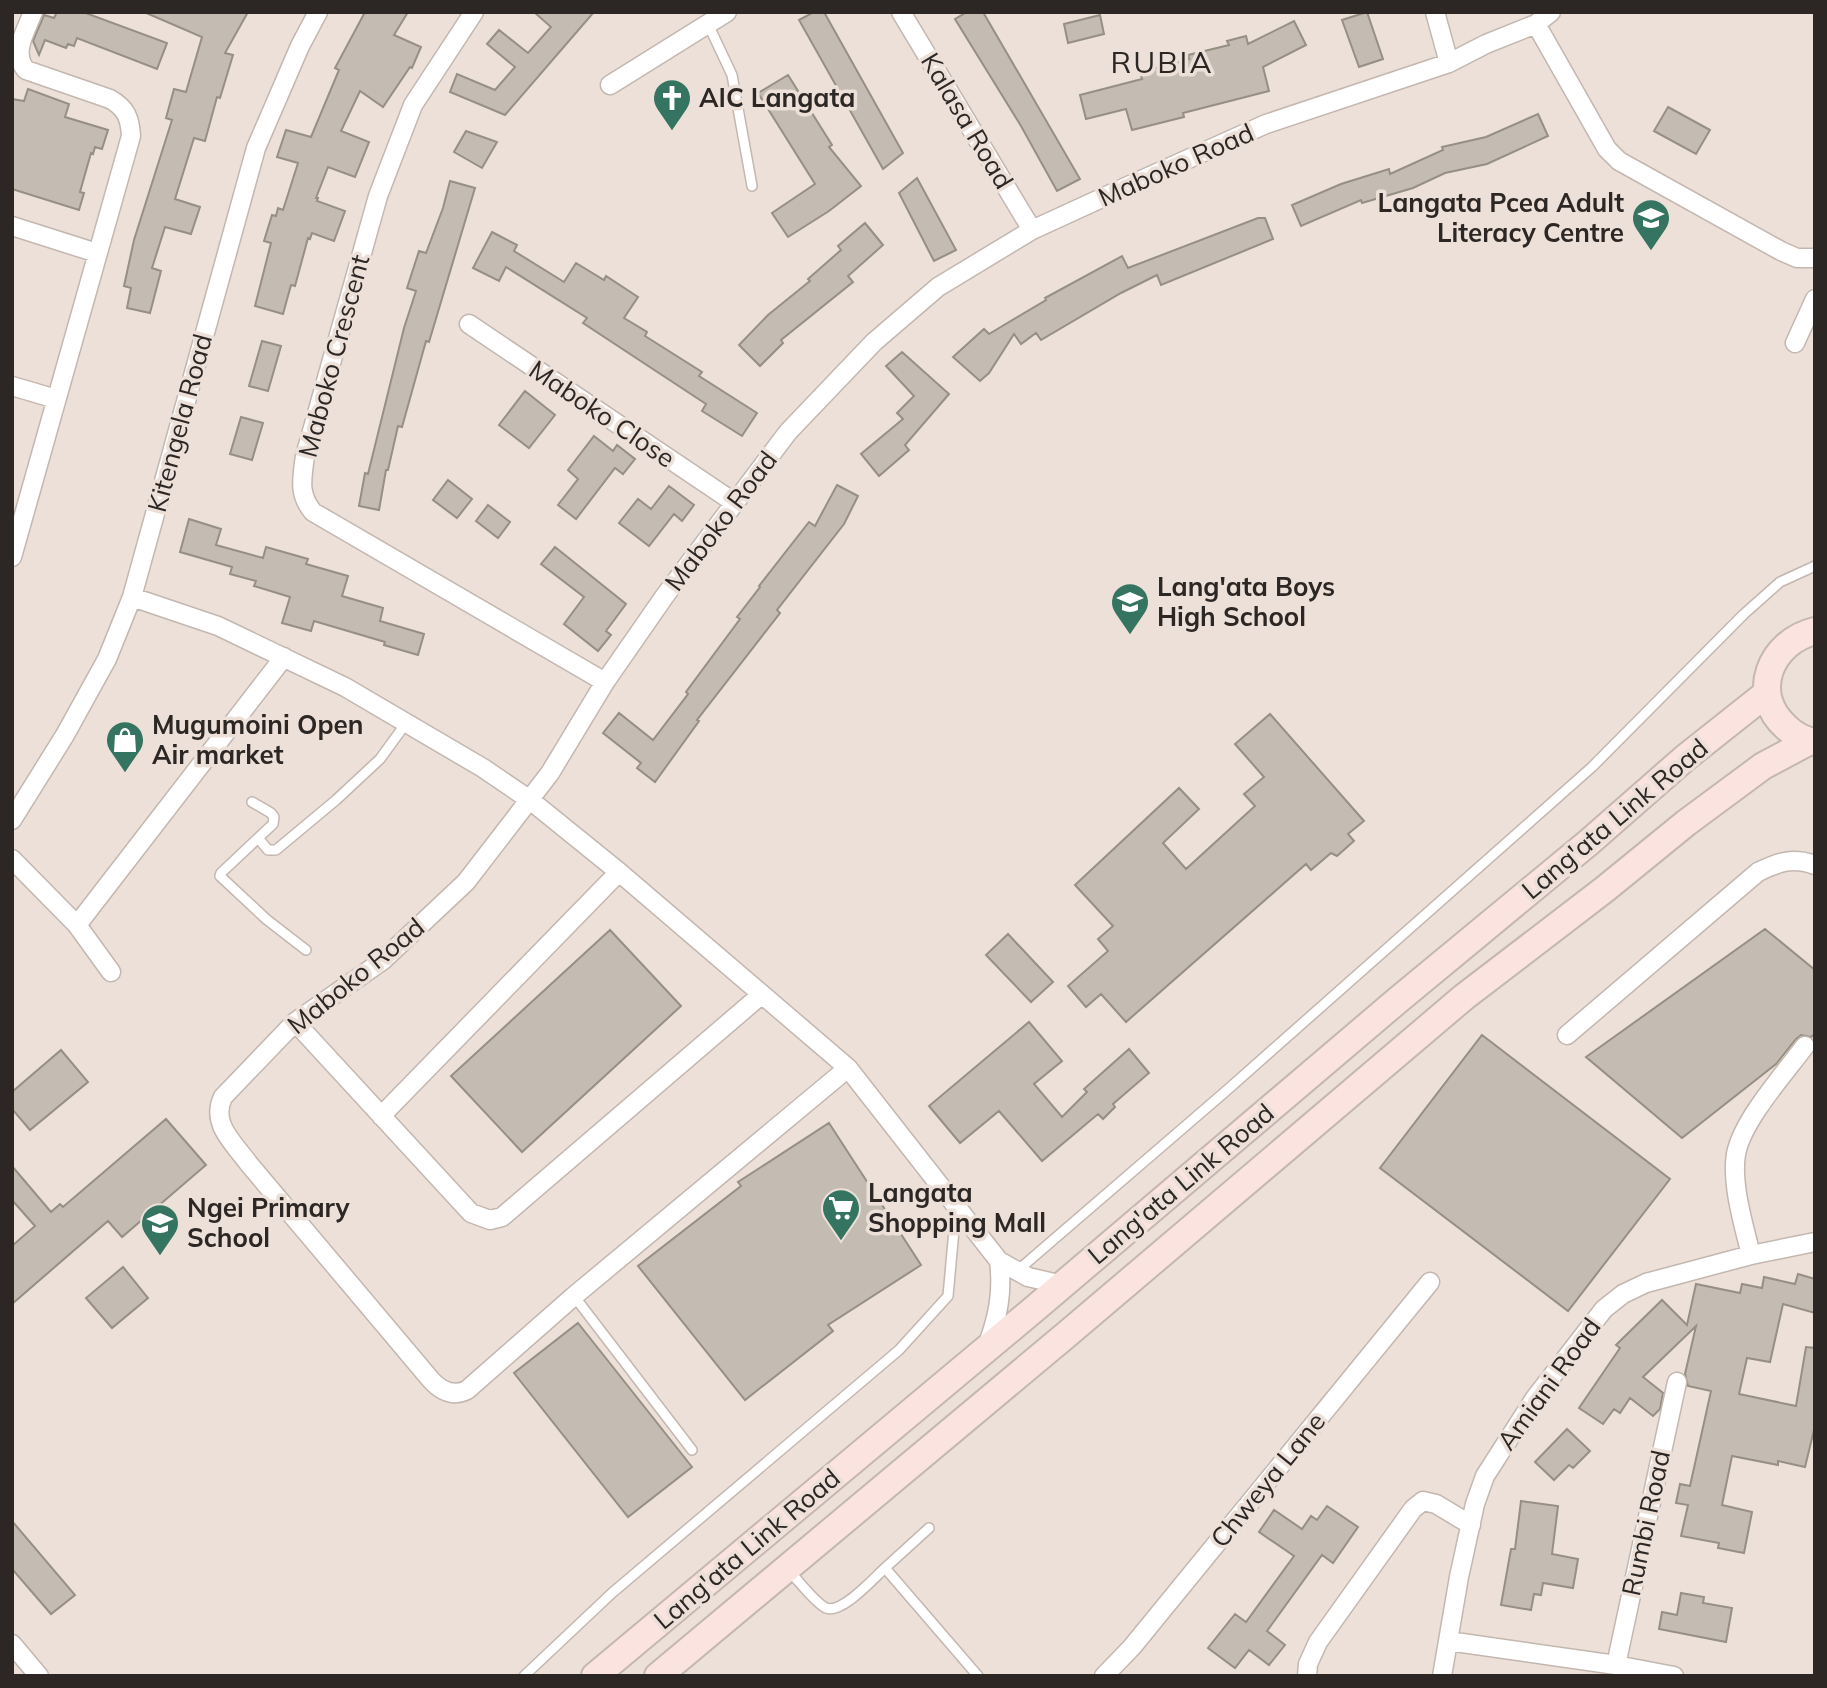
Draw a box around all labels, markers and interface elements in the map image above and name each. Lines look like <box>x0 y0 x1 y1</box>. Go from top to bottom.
district label: RUBIA <box>1111 43 1213 81</box>
street label: Kalasa Road <box>914 47 1021 195</box>
church icon: AIC Langata <box>651 77 693 132</box>
place label: AIC Langata <box>699 81 855 114</box>
street label: Maboko Road <box>1093 116 1259 214</box>
place label: Langata Pcea Adult Literacy Centre <box>1378 186 1624 249</box>
school or university icon: Langata Pcea Adult Literacy Centre <box>1630 197 1672 252</box>
street label: Maboko Crescent <box>291 251 376 461</box>
street label: Kitengela Road <box>140 330 219 516</box>
street label: Maboko Close <box>523 353 682 474</box>
street label: Maboko Road <box>657 444 784 597</box>
place label: Lang'ata Boys High School <box>1157 570 1335 633</box>
school or university icon: Lang'ata Boys High School <box>1109 581 1151 636</box>
place label: Mugumoini Open Air market <box>152 708 363 771</box>
shop icon: Mugumoini Open Air market <box>104 719 146 774</box>
street label: Lang'ata Link Road <box>1515 731 1715 906</box>
street label: Maboko Road <box>280 910 431 1041</box>
street label: Lang'ata Link Road <box>1081 1096 1281 1271</box>
place label: Langata Shopping Mall <box>868 1176 1046 1239</box>
supermarket icon: Langata Shopping Mall <box>820 1187 862 1242</box>
place label: Ngei Primary School <box>187 1191 351 1254</box>
school or university icon: Ngei Primary School <box>139 1202 181 1257</box>
street label: Amiani Road <box>1489 1311 1608 1456</box>
street label: Chweya Lane <box>1203 1405 1332 1554</box>
street label: Rumbi Road <box>1614 1447 1677 1599</box>
street label: Lang'ata Link Road <box>647 1461 847 1636</box>

